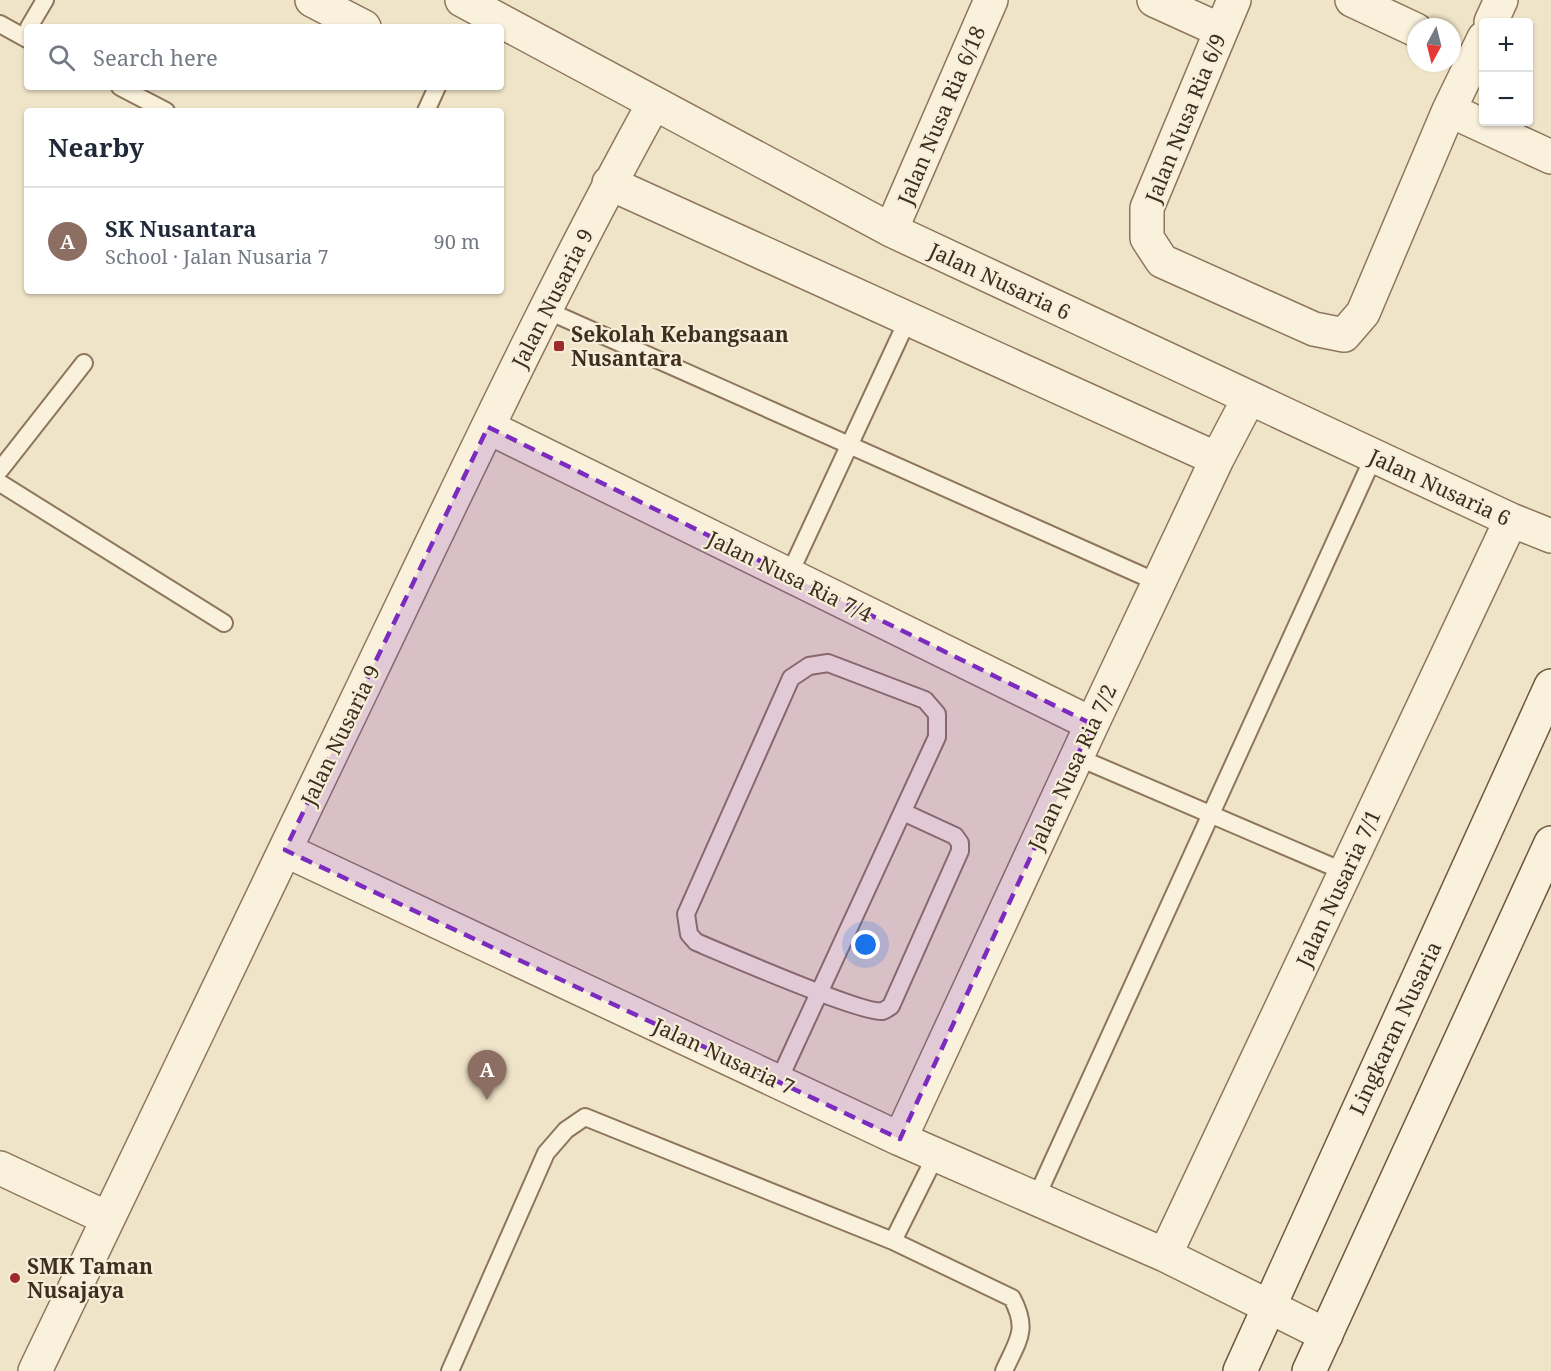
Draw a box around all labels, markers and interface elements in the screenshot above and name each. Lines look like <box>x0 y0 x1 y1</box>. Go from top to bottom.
north arrow <box>1407 18 1461 72</box>
map controls <box>1479 18 1533 126</box>
button: + <box>1479 18 1533 72</box>
street label: Jalan Nusa Ria 6/18 <box>890 21 991 210</box>
search box <box>24 24 504 90</box>
street label: Jalan Nusa Ria 6/9 <box>1138 29 1232 208</box>
icon: search <box>45 41 78 74</box>
text: Search here <box>93 42 218 72</box>
button: − <box>1479 72 1533 126</box>
text: Nearby <box>48 129 144 165</box>
text: SK Nusantara <box>105 213 256 243</box>
street label: Jalan Nusaria 9 <box>504 224 599 373</box>
text: A <box>60 228 75 255</box>
text: 90 m <box>434 228 480 255</box>
street label: Jalan Nusaria 6 <box>924 236 1075 326</box>
text: School · Jalan Nusaria 7 <box>105 243 329 270</box>
place label: Sekolah Kebangsaan Nusantara <box>571 320 789 372</box>
marker: Sekolah Kebangsaan Nusantara <box>552 339 566 353</box>
street label: Jalan Nusaria 6 <box>1364 442 1515 532</box>
street label: Jalan Nusa Ria 7/4 <box>702 524 877 628</box>
street label: Jalan Nusaria 9 <box>293 660 386 811</box>
street label: Jalan Nusa Ria 7/2 <box>1021 679 1123 855</box>
street label: Jalan Nusaria 7/1 <box>1289 805 1387 972</box>
your location <box>851 930 880 959</box>
street label: Lingkaran Nusaria <box>1343 937 1447 1119</box>
street label: Jalan Nusaria 7 <box>648 1011 799 1101</box>
pin: A <box>468 1050 506 1100</box>
place label: SMK Taman Nusajaya <box>27 1252 153 1304</box>
marker: SMK Taman Nusajaya <box>8 1271 22 1285</box>

